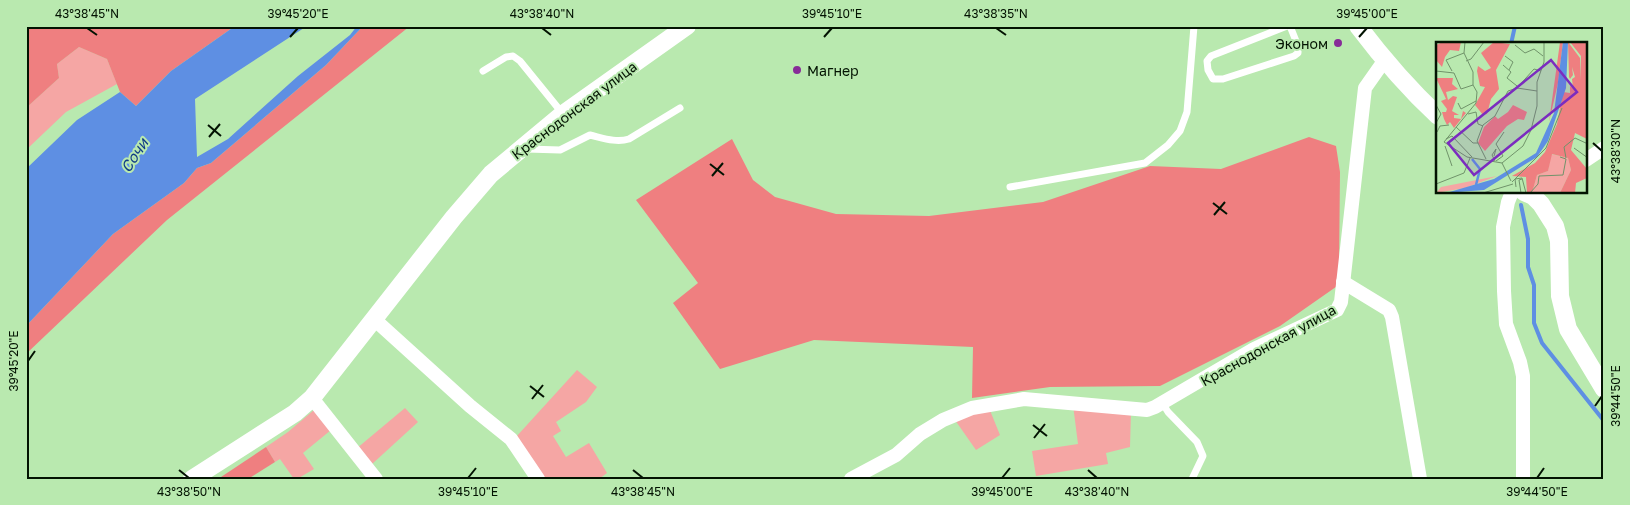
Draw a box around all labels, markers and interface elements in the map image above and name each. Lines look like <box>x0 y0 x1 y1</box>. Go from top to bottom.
text: 43°38'45"N <box>55 6 119 21</box>
text: 39°45'20"E <box>267 6 329 21</box>
text: 43°38'40"N <box>510 6 574 21</box>
text: 39°45'10"E <box>802 6 862 21</box>
text: 43°38'35"N <box>964 6 1028 21</box>
text: 39°45'00"E <box>1336 6 1398 21</box>
place label: Эконом <box>1275 35 1328 52</box>
marker: Эконом <box>1332 37 1344 49</box>
inset map <box>1436 42 1588 194</box>
street label: Краснодонская улица <box>508 57 640 163</box>
place label: Магнер <box>807 62 859 79</box>
marker: Магнер <box>791 64 803 76</box>
text: 43°38'30"N <box>1608 119 1623 183</box>
water label: Сочи <box>116 134 152 175</box>
street label: Краснодонская улица <box>1197 301 1339 389</box>
text: 39°45'20"E <box>6 330 21 392</box>
text: 39°44'50"E <box>1608 365 1623 427</box>
text: 43°38'50"N <box>157 484 221 499</box>
text: 39°45'10"E <box>438 484 498 499</box>
text: 43°38'45"N <box>611 484 675 499</box>
text: 39°45'00"E <box>971 484 1033 499</box>
text: 43°38'40"N <box>1065 484 1129 499</box>
text: 39°44'50"E <box>1506 484 1568 499</box>

